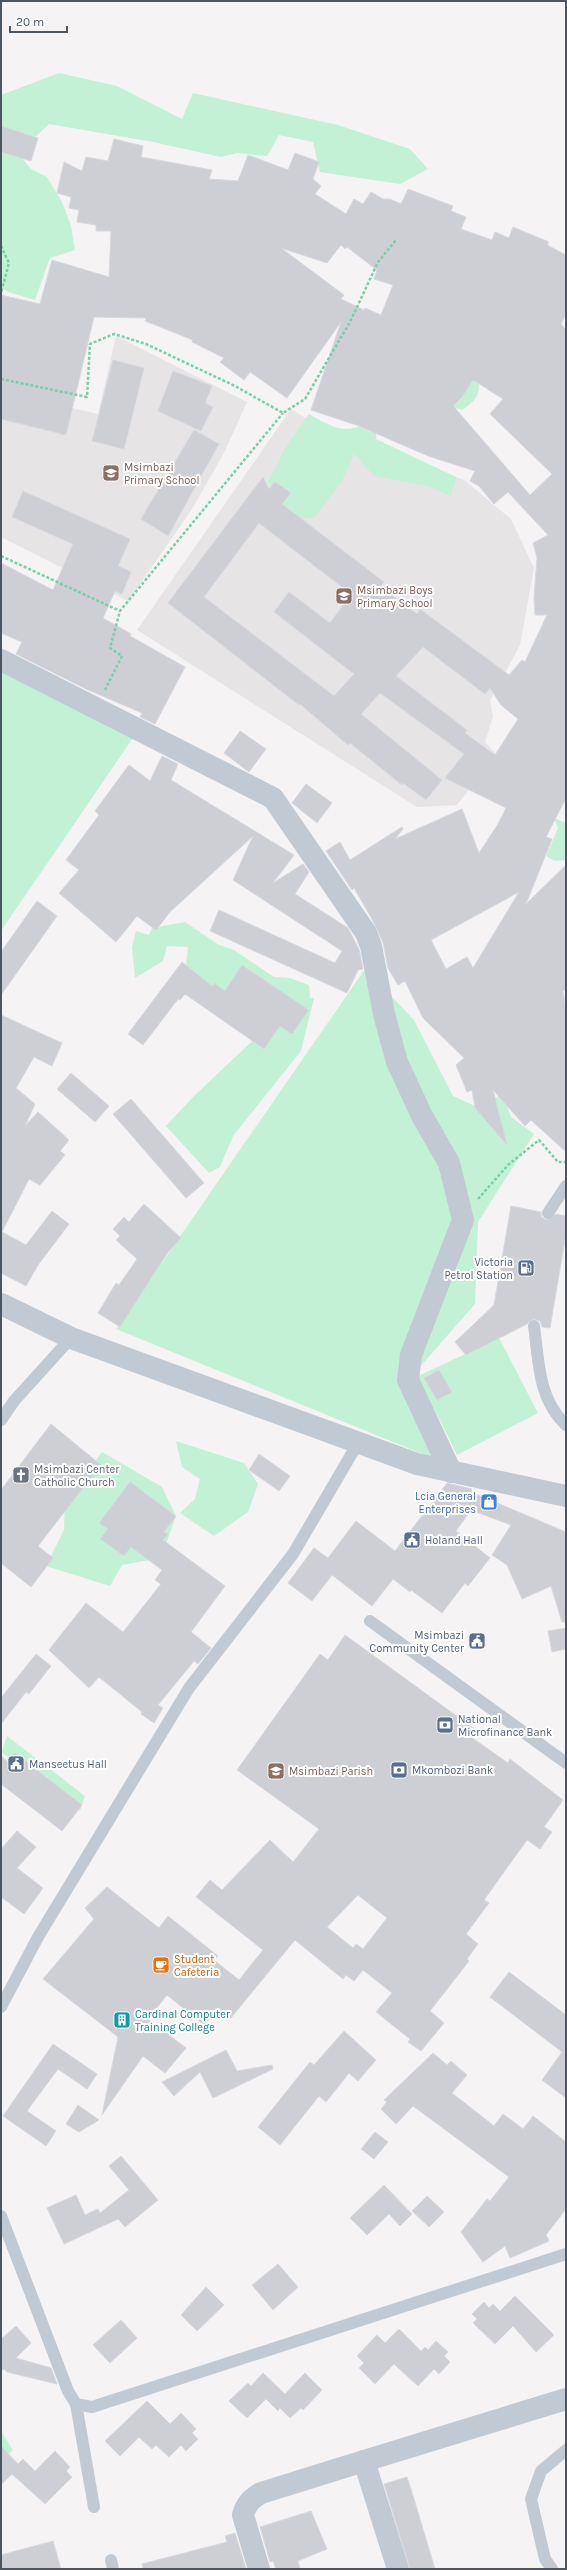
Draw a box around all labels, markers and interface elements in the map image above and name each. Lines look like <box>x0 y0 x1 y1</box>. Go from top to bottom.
scale bar <box>10 8 67 34</box>
text: 20 m <box>16 15 44 29</box>
place label: Msimbazi Primary School <box>124 461 199 487</box>
school or university icon: Msimbazi Primary School <box>101 463 121 483</box>
place label: Msimbazi Boys Primary School <box>357 584 433 610</box>
school or university icon: Msimbazi Boys Primary School <box>334 586 354 606</box>
place label: Victoria Petrol Station <box>445 1256 513 1282</box>
fuel station icon: Victoria Petrol Station <box>516 1258 536 1278</box>
place label: Msimbazi Center Catholic Church <box>34 1463 119 1489</box>
church icon: Msimbazi Center Catholic Church <box>11 1465 31 1485</box>
place label: Lcia General Enterprises <box>415 1490 476 1516</box>
shop icon: Lcia General Enterprises <box>479 1492 499 1512</box>
public building icon: Holand Hall <box>402 1530 422 1550</box>
place label: Holand Hall <box>425 1534 483 1547</box>
place label: Msimbazi Community Center <box>369 1629 464 1655</box>
public building icon: Msimbazi Community Center <box>467 1631 487 1651</box>
place label: National Microfinance Bank <box>458 1713 552 1739</box>
bank icon: National Microfinance Bank <box>435 1715 455 1735</box>
public building icon: Manseetus Hall <box>6 1754 26 1774</box>
place label: Manseetus Hall <box>29 1758 107 1771</box>
bank icon: Mkombozi Bank <box>389 1760 409 1780</box>
school or university icon: Msimbazi Parish <box>266 1761 286 1781</box>
place label: Mkombozi Bank <box>412 1764 493 1777</box>
place label: Msimbazi Parish <box>289 1765 373 1778</box>
place label: Student Cafeteria <box>174 1953 219 1979</box>
cafe icon: Student Cafeteria <box>151 1955 171 1975</box>
place label: Cardinal Computer Training College <box>135 2008 230 2034</box>
building icon: Cardinal Computer Training College <box>112 2010 132 2030</box>

